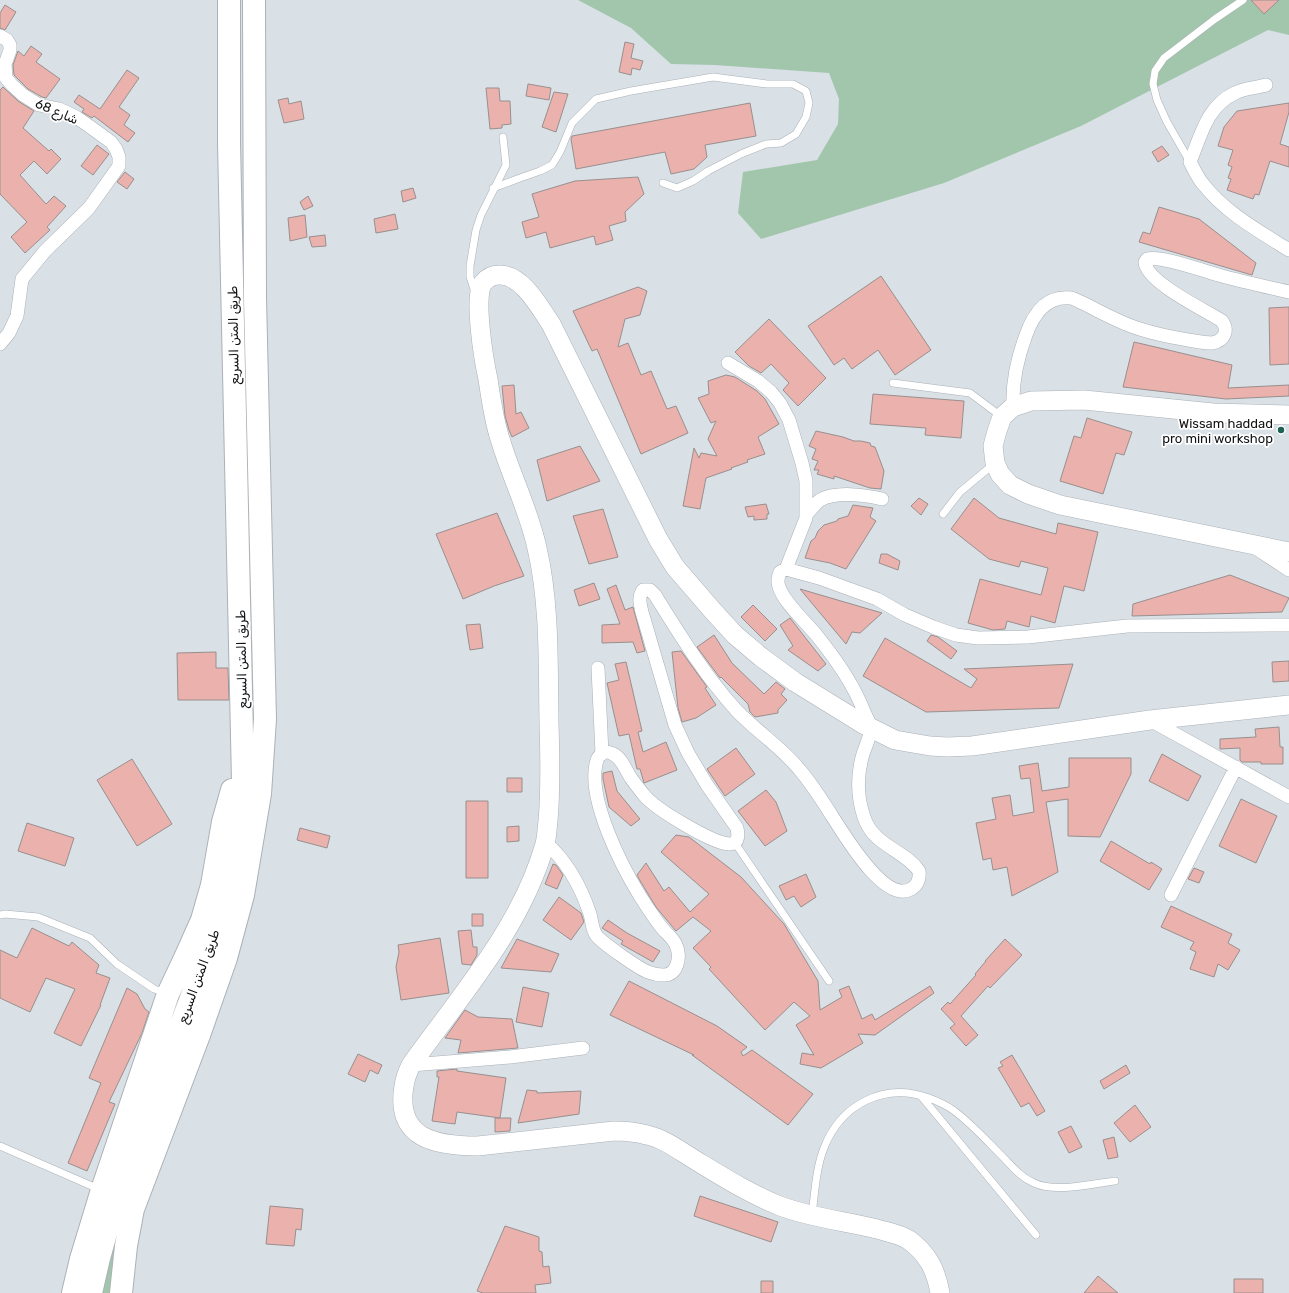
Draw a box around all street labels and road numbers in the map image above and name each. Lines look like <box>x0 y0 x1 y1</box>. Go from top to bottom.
street label: شارع 68 <box>32 96 81 129</box>
street label: طريق المتن السريع <box>225 286 245 384</box>
street label: طريق المتن السريع <box>233 610 253 708</box>
street label: طريق المتن السريع <box>175 927 225 1026</box>

